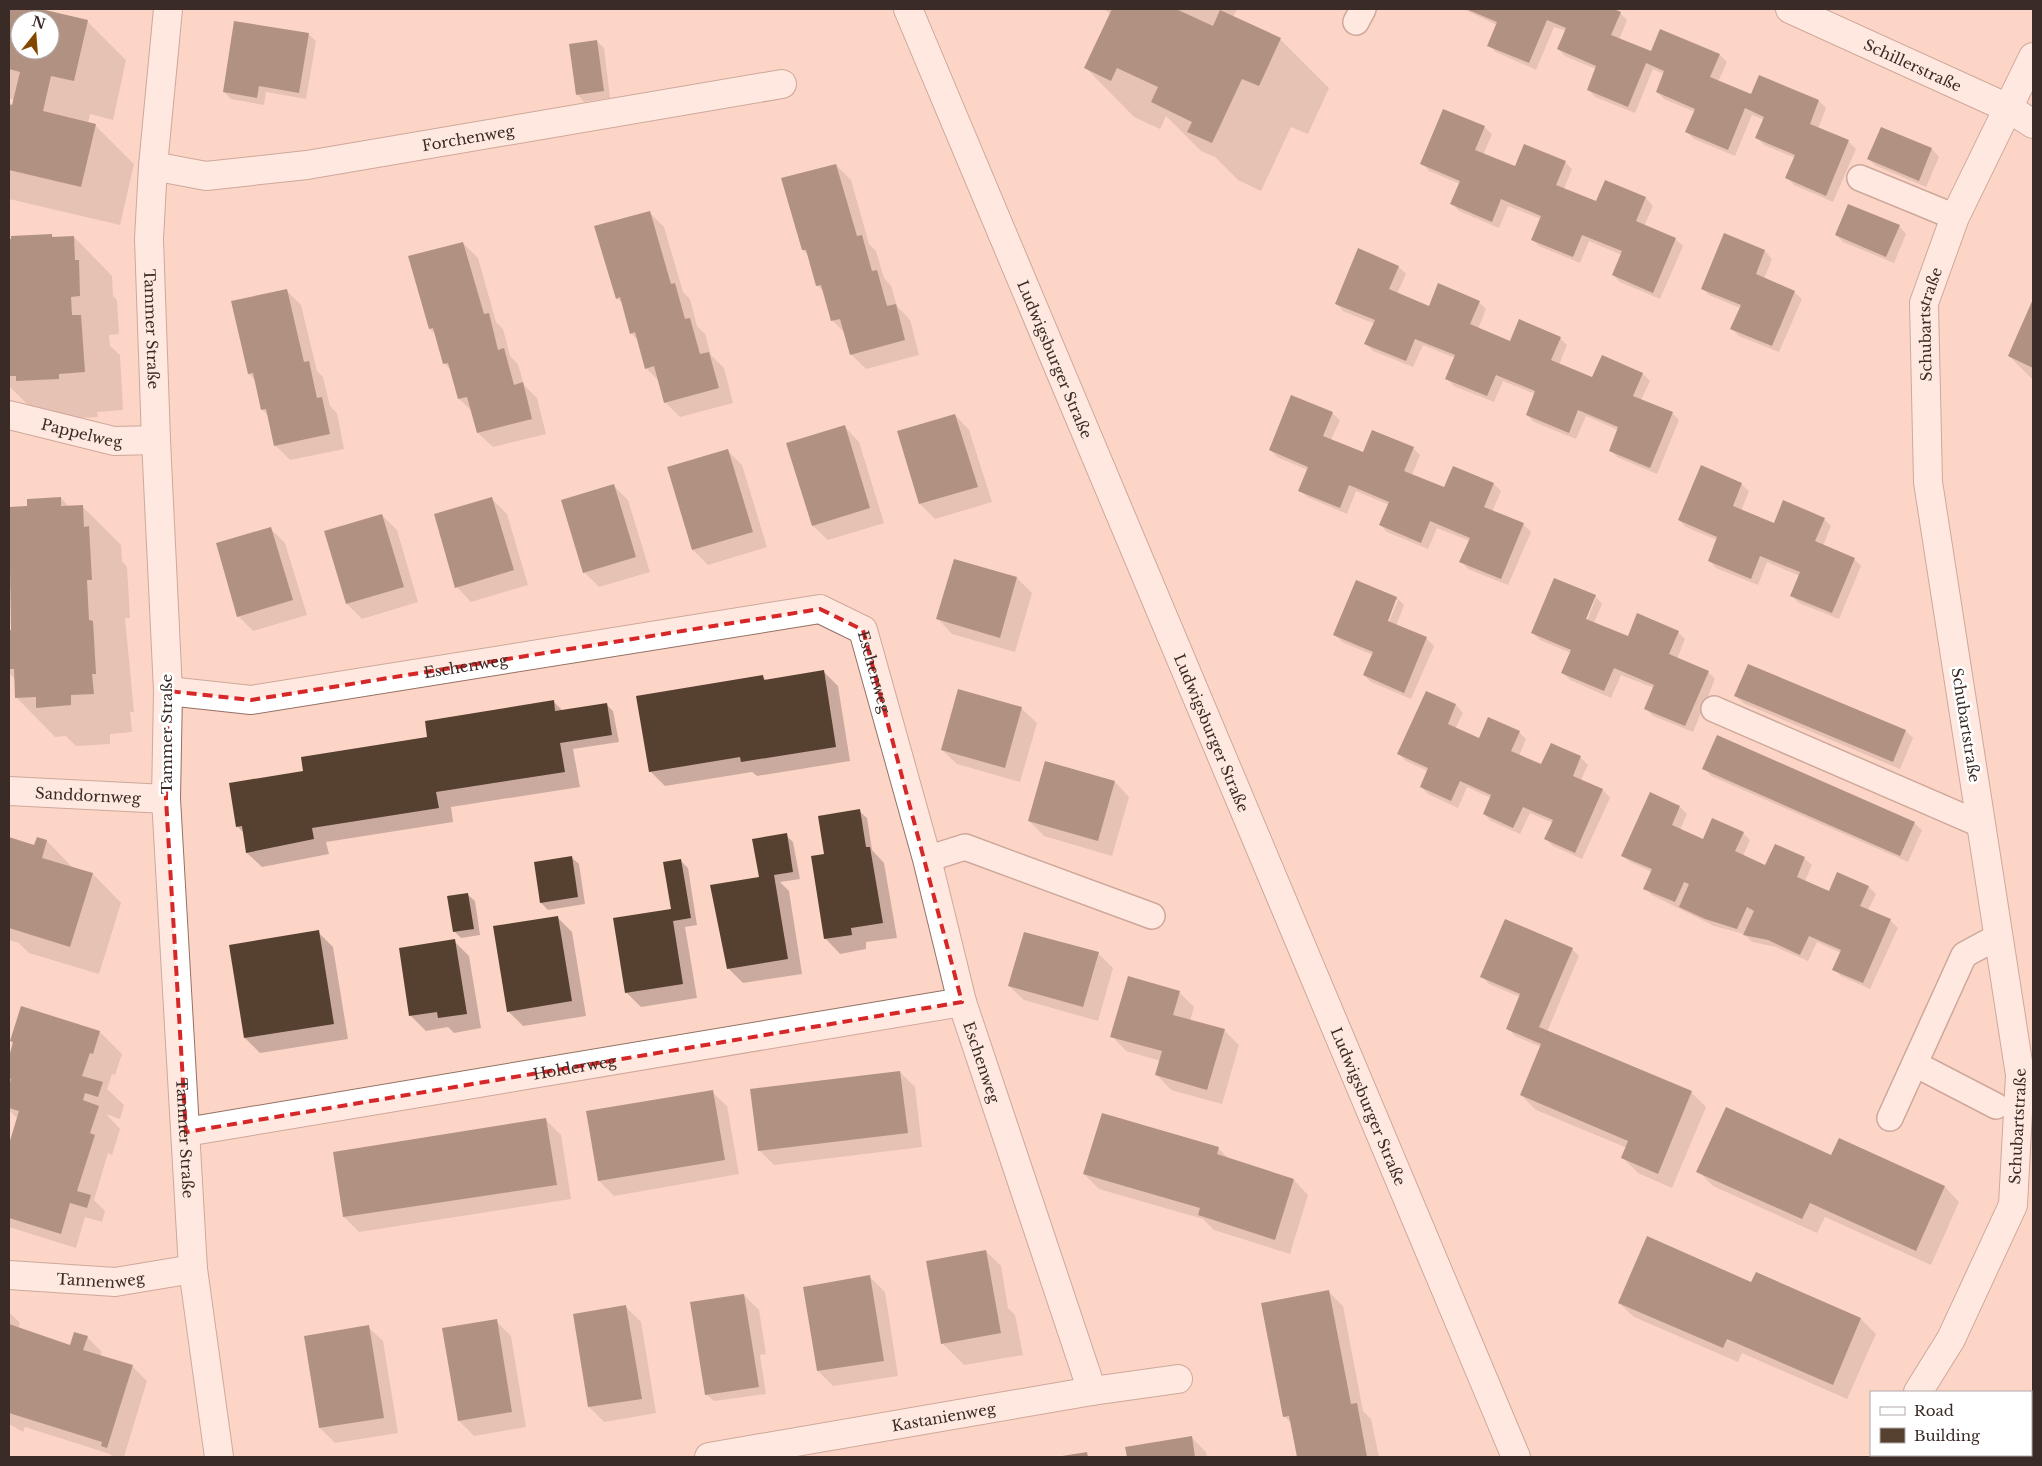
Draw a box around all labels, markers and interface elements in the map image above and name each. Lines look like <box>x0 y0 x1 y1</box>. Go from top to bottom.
north arrow <box>10 10 60 60</box>
text: N <box>30 12 48 33</box>
street label: Schillerstraße <box>1861 34 1965 95</box>
street label: Forchenweg <box>420 120 517 155</box>
street label: Schubartstraße <box>1914 264 1946 382</box>
street label: Tammer Straße <box>141 269 164 390</box>
street label: Ludwigsburger Straße <box>1013 277 1097 441</box>
street label: Pappelweg <box>40 414 123 451</box>
street label: Eschenweg <box>854 628 896 716</box>
street label: Eschenweg <box>422 649 510 682</box>
street label: Ludwigsburger Straße <box>1170 651 1254 815</box>
street label: Schubartstraße <box>1948 666 1984 784</box>
street label: Tammer Straße <box>157 674 176 794</box>
street label: Sanddornweg <box>35 783 142 807</box>
street label: Eschenweg <box>960 1019 1005 1106</box>
street label: Ludwigsburger Straße <box>1327 1024 1410 1188</box>
street label: Holderweg <box>531 1050 619 1083</box>
street label: Schubartstraße <box>2005 1067 2030 1185</box>
street label: Tammer Straße <box>173 1078 198 1199</box>
street label: Tannenweg <box>56 1268 147 1291</box>
legend <box>1870 1391 2032 1456</box>
street label: Kastanienweg <box>890 1398 998 1435</box>
text: Road <box>1914 1401 1954 1420</box>
text: Building <box>1914 1426 1981 1445</box>

